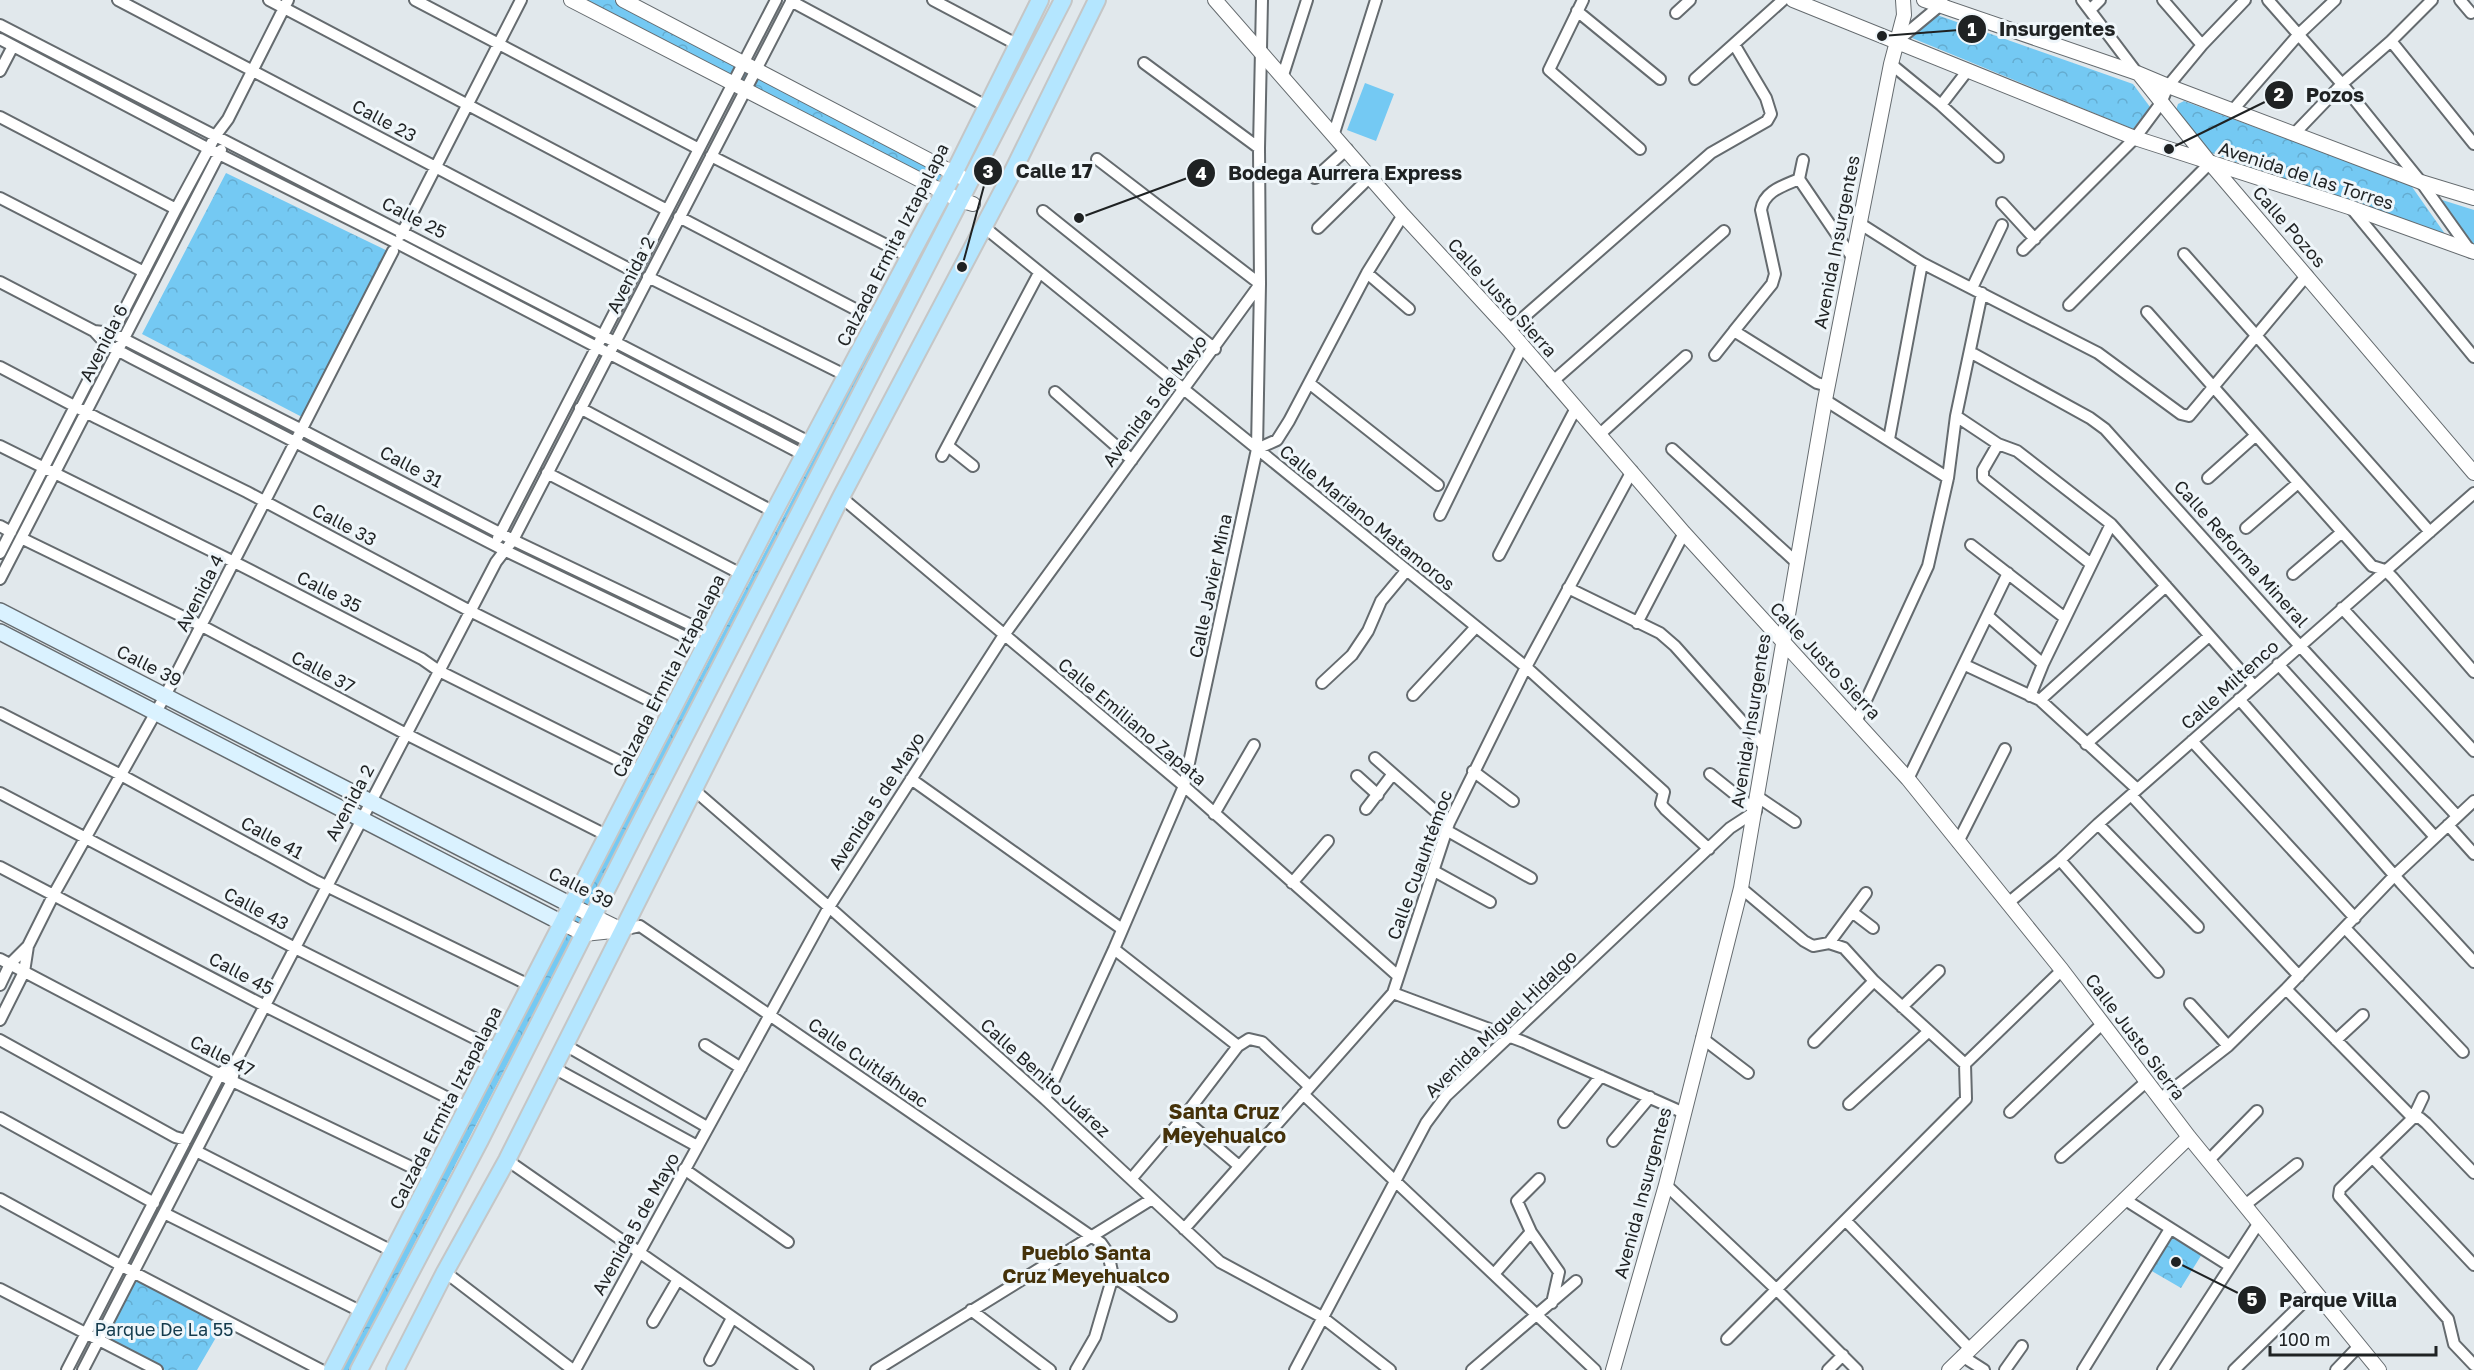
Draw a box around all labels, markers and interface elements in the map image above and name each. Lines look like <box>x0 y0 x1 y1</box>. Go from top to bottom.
callout: Insurgentes <box>1957 10 2128 48</box>
text: Insurgentes <box>1999 16 2115 40</box>
text: 1 <box>1967 18 1977 40</box>
callout: Pozos <box>2264 76 2376 114</box>
text: Pozos <box>2306 82 2364 106</box>
text: 2 <box>2274 83 2285 105</box>
street label: Calle 23 <box>349 94 420 146</box>
street label: Avenida de las Torres <box>2216 136 2397 214</box>
street label: Calzada Ermita Iztapalapa <box>831 139 953 350</box>
callout: Calle 17 <box>973 152 1104 190</box>
street label: Avenida Insurgentes <box>1808 153 1864 330</box>
callout: Bodega Aurrera Express <box>1186 154 1474 192</box>
text: Calle 17 <box>1015 158 1093 182</box>
text: 3 <box>983 160 994 182</box>
text: Bodega Aurrera Express <box>1228 160 1462 184</box>
text: 4 <box>1195 162 1207 184</box>
street label: Calle Pozos <box>2248 181 2331 272</box>
street label: Calle 25 <box>378 192 450 243</box>
street label: Avenida 2 <box>601 232 659 317</box>
street label: Calle Justo Sierra <box>1444 233 1562 361</box>
street label: Avenida 6 <box>74 300 132 385</box>
street label: Avenida 5 de Mayo <box>1097 330 1211 471</box>
street label: Calle 31 <box>376 440 447 492</box>
street label: Calle Mariano Matamoros <box>1275 440 1460 595</box>
street label: Calle Reforma Mineral <box>2170 475 2314 632</box>
street label: Calle 33 <box>309 498 380 550</box>
street label: Calle Javier Mina <box>1184 512 1236 660</box>
street label: Avenida 4 <box>170 550 228 635</box>
street label: Calle 35 <box>293 565 365 617</box>
street label: Calzada Ermita Iztapalapa <box>607 570 729 781</box>
street label: Calle Justo Sierra <box>1766 597 1886 724</box>
street label: Avenida Insurgentes <box>1725 632 1775 810</box>
street label: Calle Miltenco <box>2176 635 2283 734</box>
street label: Calle 39 <box>113 639 186 691</box>
street label: Calle 37 <box>288 645 359 697</box>
street label: Calle Emiliano Zapata <box>1054 653 1211 790</box>
street label: Avenida 5 de Mayo <box>823 728 929 873</box>
street label: Avenida 2 <box>320 761 378 844</box>
street label: Calle Cuauhtémoc <box>1382 787 1456 943</box>
street label: Calle 41 <box>237 811 308 863</box>
street label: Calle 39 <box>545 861 618 913</box>
street label: Calle 43 <box>220 882 293 934</box>
street label: Avenida Miguel Hidalgo <box>1420 945 1581 1102</box>
street label: Calle 45 <box>205 947 278 999</box>
street label: Calle Justo Sierra <box>2081 969 2190 1104</box>
street label: Calzada Ermita Iztapalapa <box>384 1002 506 1213</box>
street label: Calle Cuitláhuac <box>804 1013 933 1112</box>
street label: Calle Benito Juárez <box>976 1013 1115 1141</box>
street label: Calle 47 <box>187 1030 258 1081</box>
district label: Santa Cruz Meyehualco <box>1162 1098 1286 1148</box>
street label: Avenida Insurgentes <box>1609 1105 1675 1281</box>
street label: Avenida 5 de Mayo <box>587 1148 683 1299</box>
district label: Pueblo Santa Cruz Meyehualco <box>1002 1240 1170 1287</box>
callout: Parque Villa <box>2237 1281 2409 1319</box>
text: Parque Villa <box>2279 1287 2397 1311</box>
text: 5 <box>2247 1288 2258 1310</box>
park label: Parque De La 55 <box>94 1318 234 1340</box>
scale bar <box>2270 1319 2436 1357</box>
text: 100 m <box>2279 1328 2330 1350</box>

